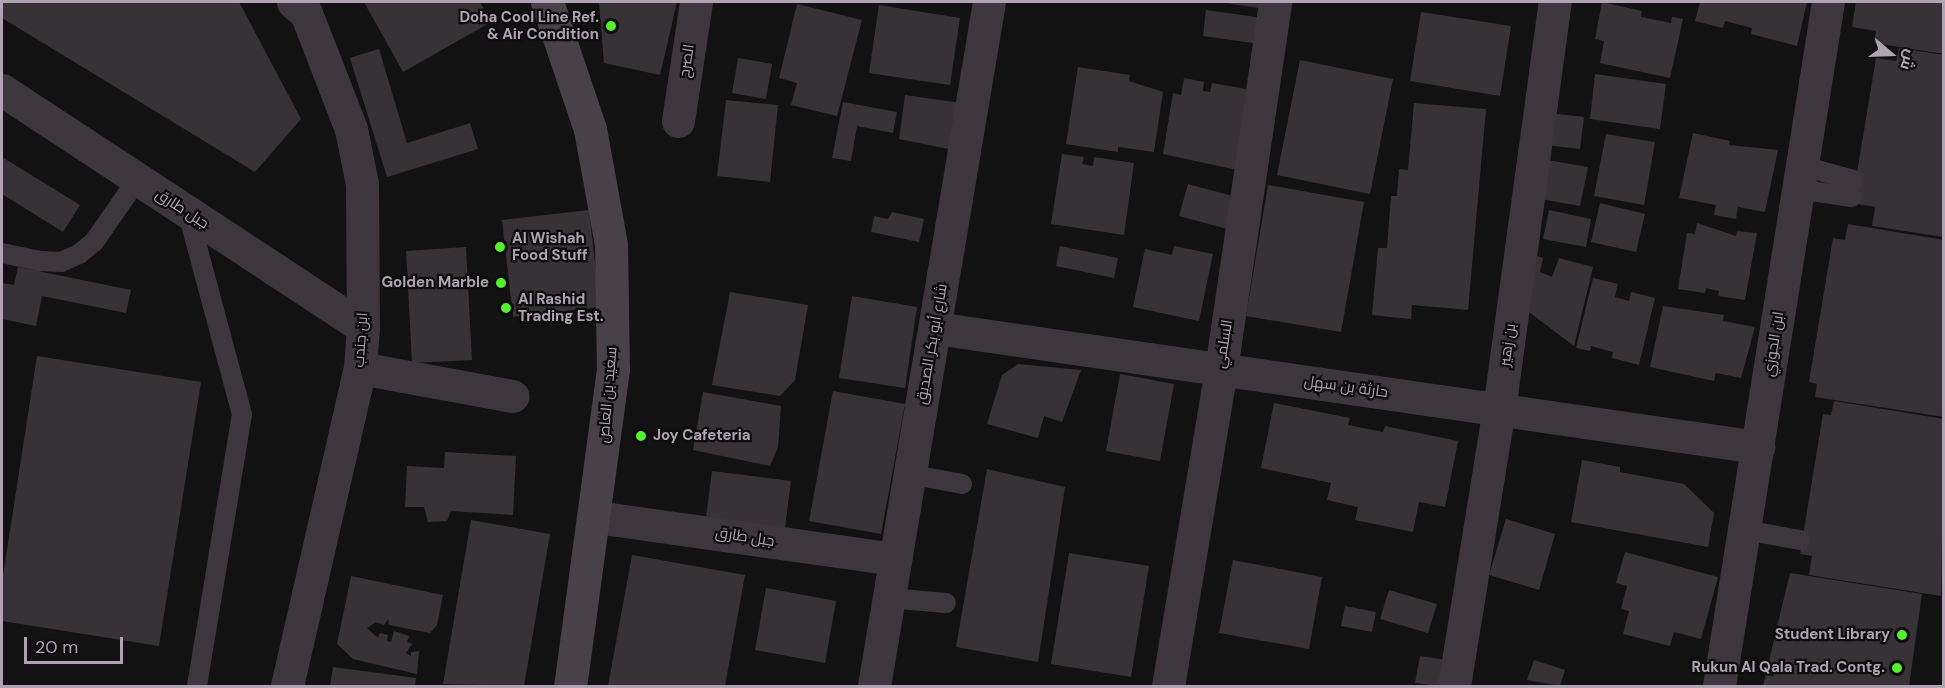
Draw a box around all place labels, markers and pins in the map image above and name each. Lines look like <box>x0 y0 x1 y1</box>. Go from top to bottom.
place label: Doha Cool Line Ref. & Air Condition <box>460 8 599 43</box>
marker: Doha Cool Line Ref. & Air Condition <box>604 19 618 33</box>
place label: Al Wishah Food Stuff <box>512 229 588 264</box>
marker: Al Wishah Food Stuff <box>493 240 507 254</box>
place label: Golden Marble <box>381 274 489 292</box>
marker: Golden Marble <box>494 276 508 290</box>
place label: Al Rashid Trading Est. <box>518 290 604 325</box>
marker: Al Rashid Trading Est. <box>499 301 513 315</box>
place label: Joy Cafeteria <box>653 427 751 445</box>
marker: Joy Cafeteria <box>634 429 648 443</box>
place label: Student Library <box>1775 626 1890 644</box>
marker: Student Library <box>1895 628 1909 642</box>
place label: Rukun Al Qala Trad. Contg. <box>1692 659 1885 677</box>
marker: Rukun Al Qala Trad. Contg. <box>1890 661 1904 675</box>

